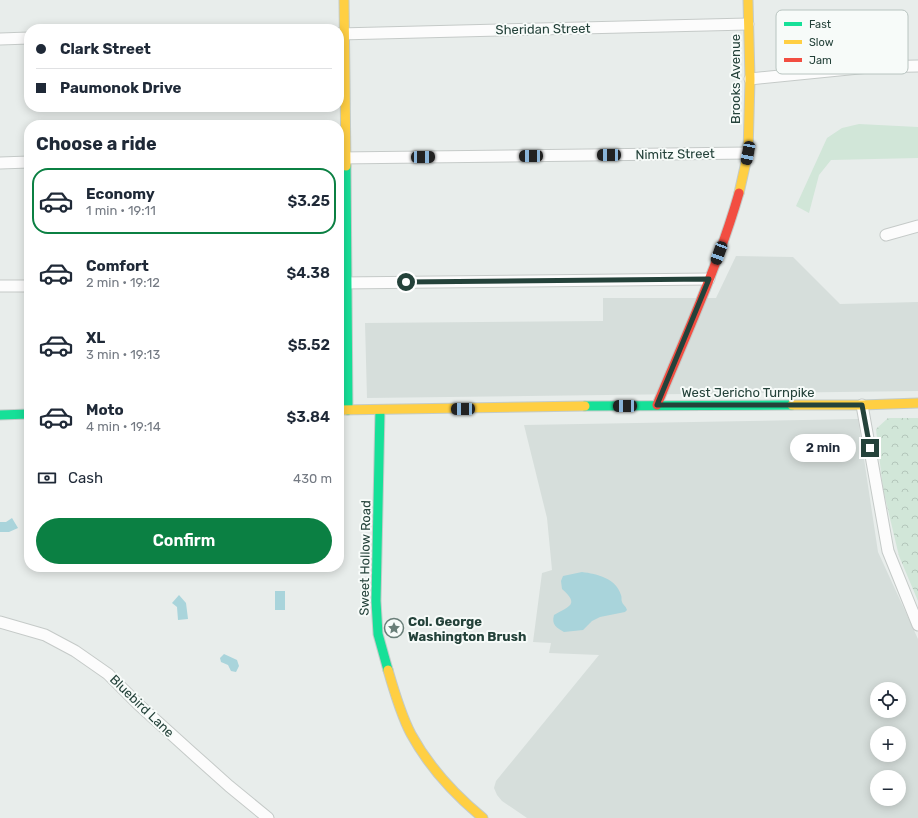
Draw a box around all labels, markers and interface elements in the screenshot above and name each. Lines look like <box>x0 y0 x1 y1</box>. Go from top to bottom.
legend <box>776 10 908 74</box>
text: Fast <box>809 18 832 31</box>
street label: Sheridan Street <box>495 21 591 37</box>
street label: Brooks Avenue <box>728 34 743 124</box>
text: Slow <box>809 36 834 49</box>
text: Clark Street <box>60 40 151 58</box>
text: Jam <box>809 54 832 67</box>
text: Paumonok Drive <box>60 79 181 97</box>
text: Choose a ride <box>36 133 157 155</box>
car <box>740 140 756 166</box>
street label: Nimitz Street <box>635 146 715 162</box>
car <box>597 149 621 161</box>
car <box>519 150 543 162</box>
car <box>411 151 435 163</box>
icon: car <box>38 183 74 219</box>
text: Economy <box>86 185 155 203</box>
text: $3.25 <box>287 192 330 210</box>
text: 1 min · 19:11 <box>86 203 156 218</box>
car <box>709 240 729 266</box>
icon: car <box>38 255 74 291</box>
text: Comfort <box>86 257 149 275</box>
text: $4.38 <box>287 264 330 282</box>
route start <box>397 273 415 291</box>
text: 2 min · 19:12 <box>86 275 160 290</box>
icon: car <box>38 327 74 363</box>
text: XL <box>86 329 105 347</box>
text: $5.52 <box>288 336 330 354</box>
text: 3 min · 19:13 <box>86 347 160 362</box>
street label: West Jericho Turnpike <box>681 385 815 400</box>
icon: car <box>38 399 74 435</box>
car <box>613 400 637 412</box>
text: Moto <box>86 401 124 419</box>
car <box>451 403 475 415</box>
text: $3.84 <box>286 408 330 426</box>
text: 4 min · 19:14 <box>86 419 161 434</box>
callout: 2 min <box>790 434 856 462</box>
route end <box>861 439 879 457</box>
text: 2 min <box>806 440 840 455</box>
icon: cash <box>36 467 58 489</box>
text: Cash <box>68 469 103 487</box>
text: 430 m <box>293 471 332 486</box>
street label: Sweet Hollow Road <box>356 500 374 616</box>
button: Confirm <box>36 518 332 564</box>
place label: Col. George Washington Brush <box>408 614 526 644</box>
place icon: Col. George Washington Brush <box>383 617 405 639</box>
street label: Bluebird Lane <box>107 672 177 740</box>
map controls <box>870 682 906 806</box>
button: locate <box>870 682 906 718</box>
button: + <box>870 726 906 762</box>
button: − <box>870 770 906 806</box>

